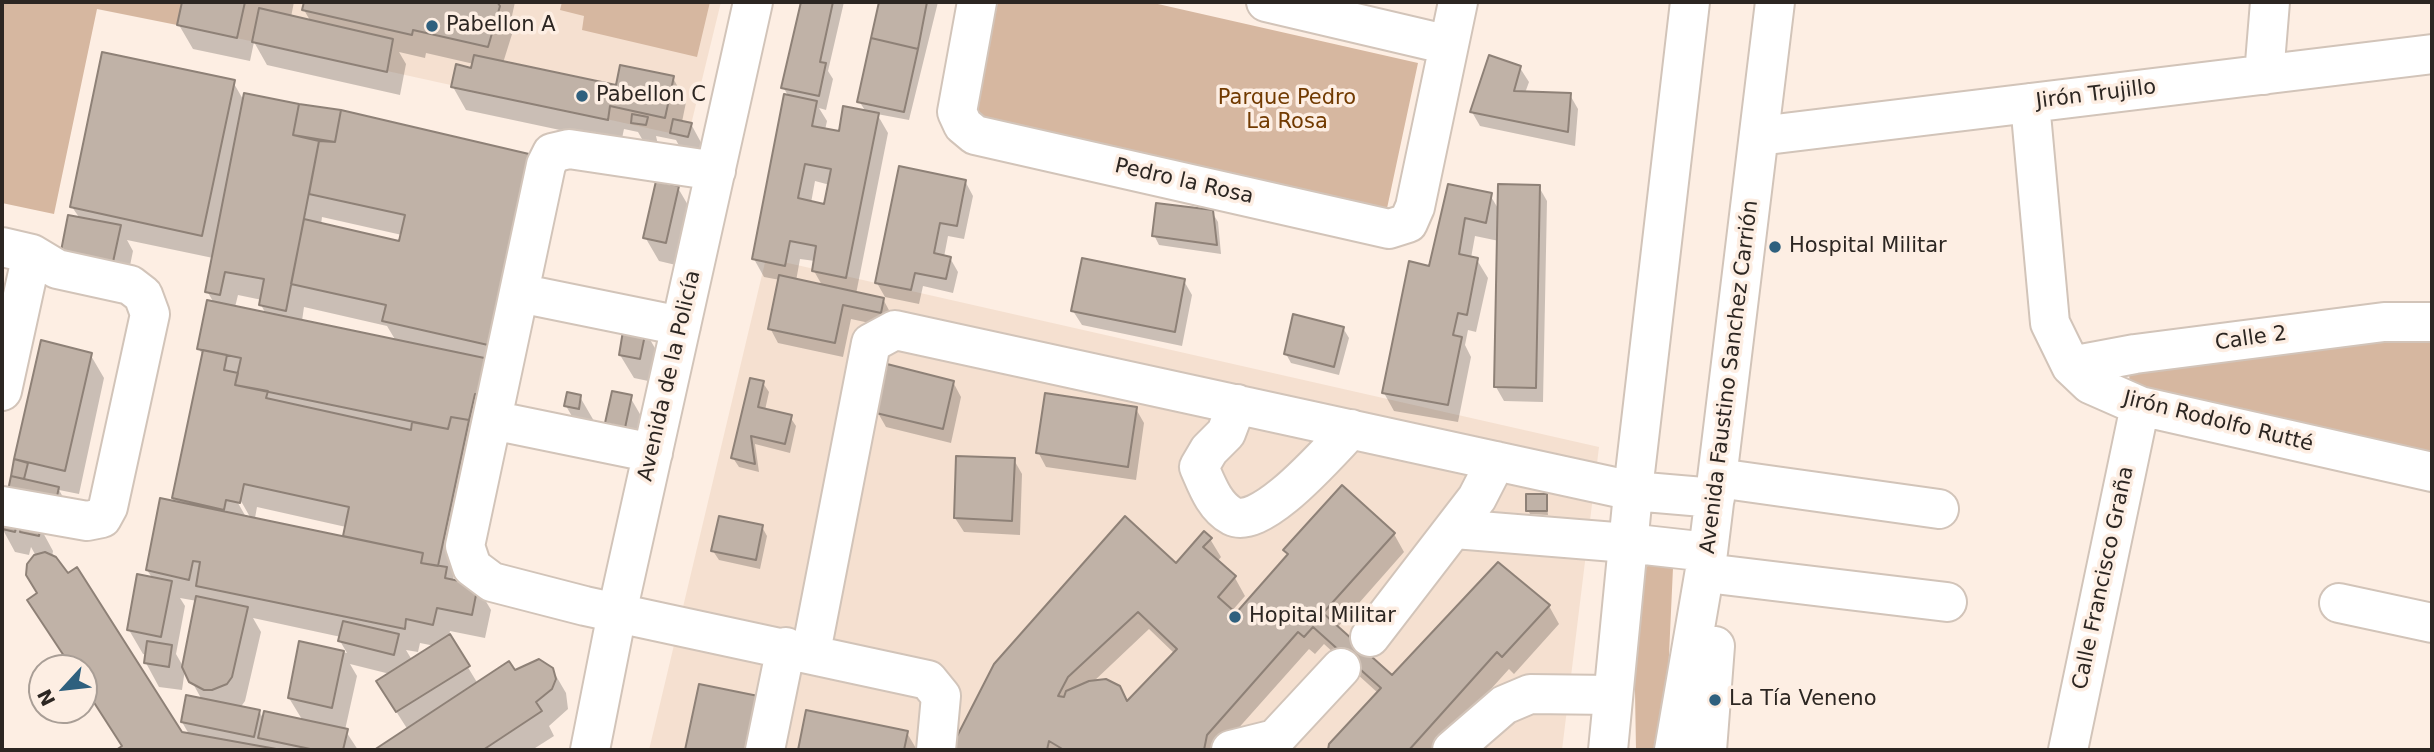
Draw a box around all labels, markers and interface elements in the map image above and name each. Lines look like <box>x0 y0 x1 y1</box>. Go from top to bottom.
place label: Pabellon A <box>446 13 556 39</box>
marker: Pabellon A <box>424 18 440 34</box>
street label: Jirón Trujillo <box>2034 75 2158 115</box>
place label: Pabellon C <box>596 83 706 109</box>
park label: Parque Pedro La Rosa <box>1218 86 1356 136</box>
marker: Pabellon C <box>574 88 590 104</box>
street label: Pedro la Rosa <box>1112 154 1256 210</box>
street label: Avenida Faustino Sanchez Carrión <box>1696 199 1764 555</box>
place label: Hospital Militar <box>1789 234 1947 260</box>
marker: Hospital Militar <box>1767 239 1783 255</box>
street label: Avenida de la Policía <box>633 268 707 484</box>
street label: Calle 2 <box>2214 322 2288 356</box>
street label: Jirón Rodolfo Rutté <box>2120 386 2316 458</box>
street label: Calle Francisco Graña <box>2068 464 2140 692</box>
place label: Hopital Militar <box>1249 604 1396 630</box>
marker: Hopital Militar <box>1227 609 1243 625</box>
north arrow <box>28 654 98 724</box>
text: N <box>33 686 59 710</box>
place label: La Tía Veneno <box>1729 687 1876 713</box>
marker: La Tía Veneno <box>1707 692 1723 708</box>

